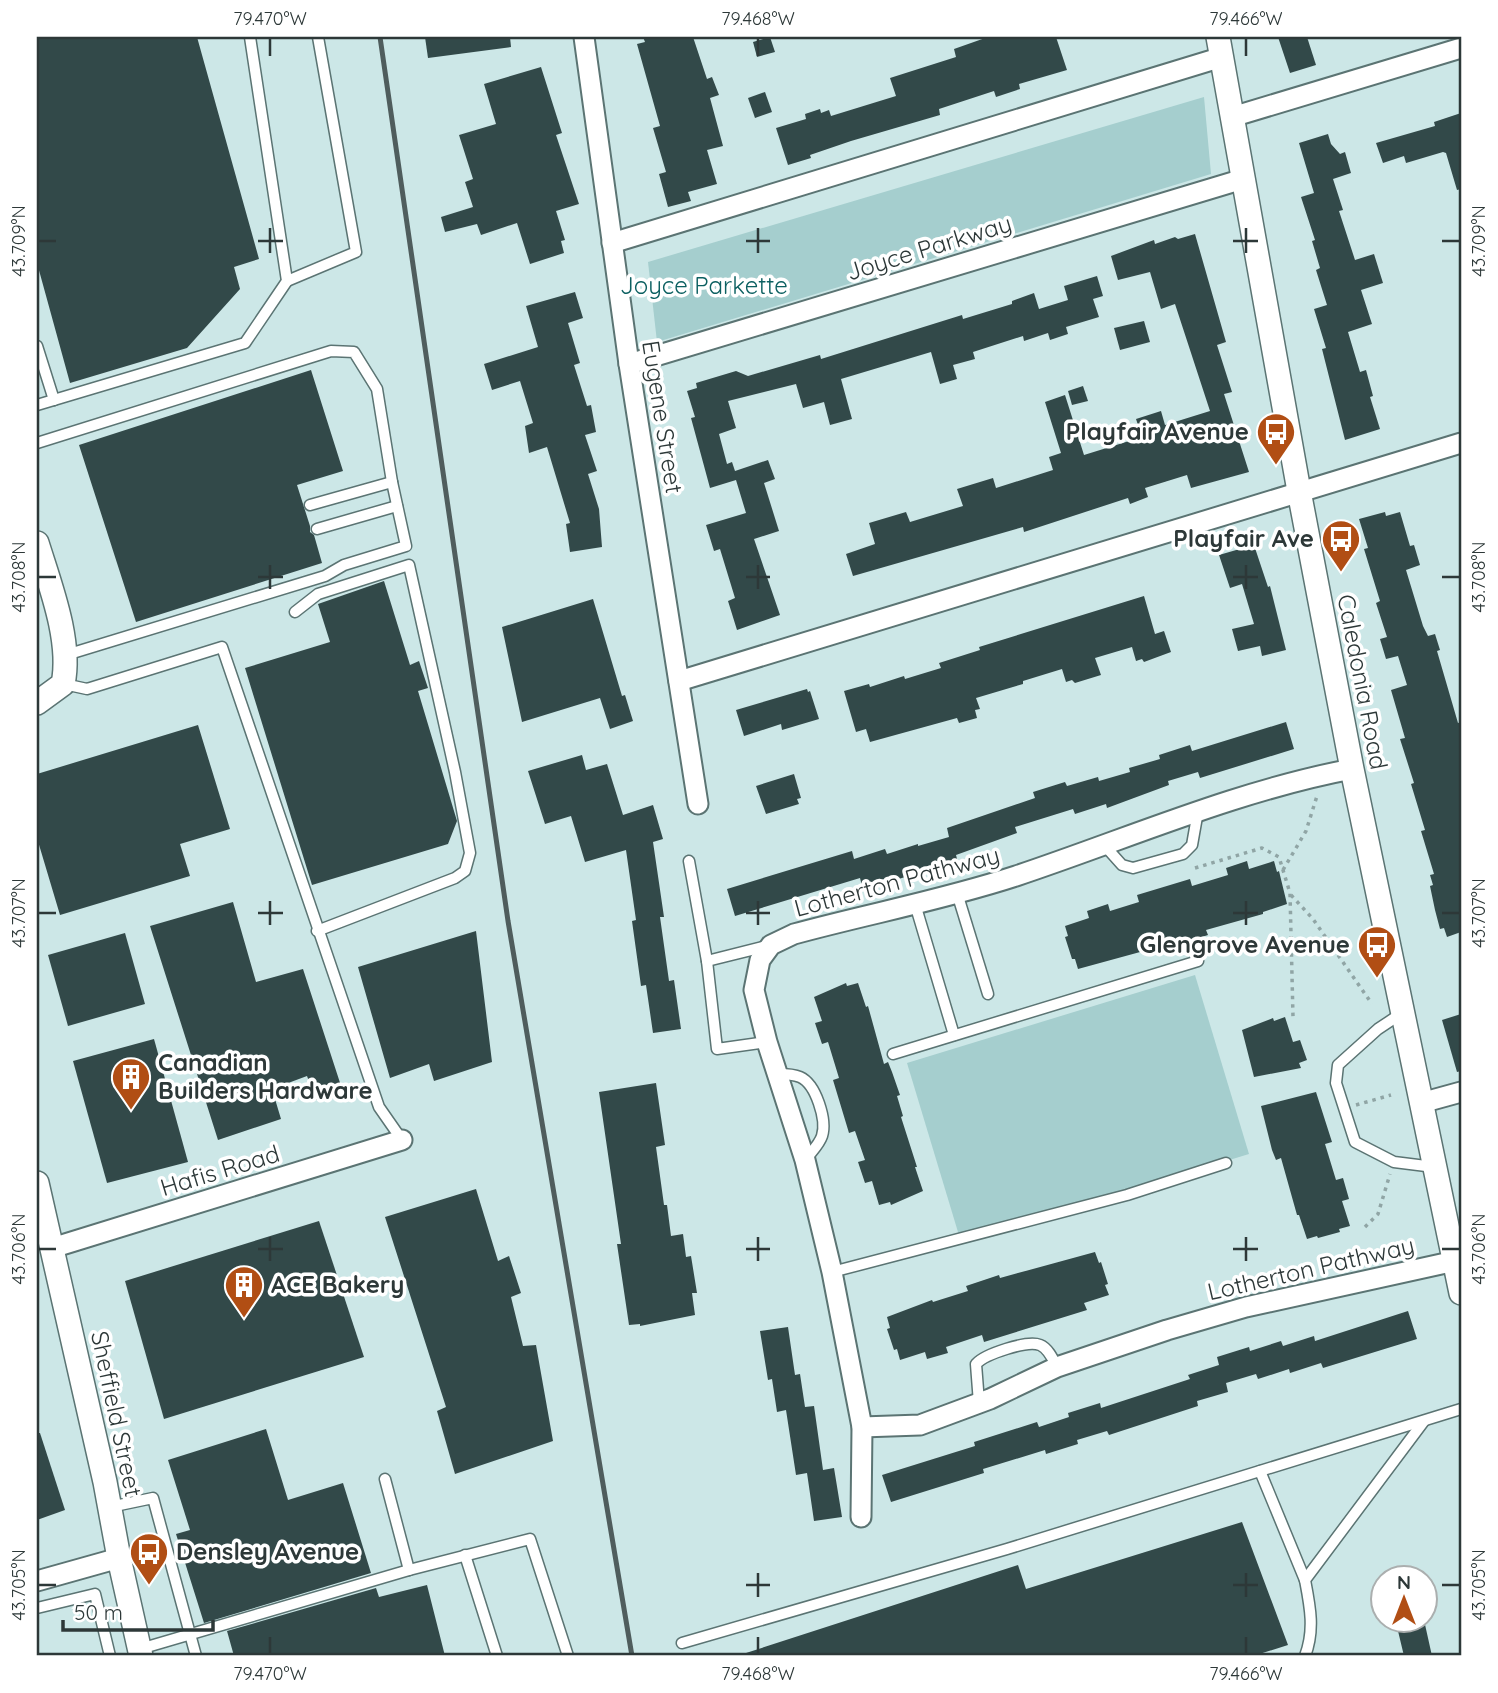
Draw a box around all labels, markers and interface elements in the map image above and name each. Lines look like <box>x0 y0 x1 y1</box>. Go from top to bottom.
text: 79.470°W <box>233 7 307 30</box>
text: 79.468°W <box>721 7 795 30</box>
text: 79.466°W <box>1209 7 1283 30</box>
text: 43.709°N <box>7 205 30 277</box>
text: 43.709°N <box>1467 205 1490 277</box>
street label: Joyce Parkway <box>842 208 1015 286</box>
park label: Joyce Parkette <box>620 270 788 300</box>
street label: Eugene Street <box>636 338 690 495</box>
bus stop icon: Playfair Avenue <box>1255 411 1297 466</box>
place label: Playfair Avenue <box>1066 416 1249 446</box>
bus stop icon: Playfair Ave <box>1320 518 1362 573</box>
place label: Playfair Ave <box>1173 523 1314 553</box>
text: 43.708°N <box>7 542 30 612</box>
text: 43.708°N <box>1467 542 1490 612</box>
street label: Caledonia Road <box>1331 592 1395 772</box>
street label: Lotherton Pathway <box>791 839 1003 923</box>
text: 43.707°N <box>7 878 30 948</box>
text: 43.707°N <box>1467 878 1490 948</box>
bus stop icon: Glengrove Avenue <box>1356 924 1398 979</box>
place label: Glengrove Avenue <box>1140 929 1350 959</box>
place label: Canadian Builders Hardware <box>158 1047 373 1105</box>
building icon: Canadian Builders Hardware <box>110 1056 152 1111</box>
street label: Hafis Road <box>157 1138 283 1202</box>
text: 43.706°N <box>7 1214 30 1284</box>
text: 43.706°N <box>1467 1214 1490 1284</box>
street label: Lotherton Pathway <box>1204 1230 1417 1306</box>
building icon: ACE Bakery <box>223 1264 265 1319</box>
place label: ACE Bakery <box>271 1269 404 1299</box>
street label: Sheffield Street <box>85 1328 149 1499</box>
bus stop icon: Densley Avenue <box>128 1531 170 1586</box>
place label: Densley Avenue <box>176 1536 359 1566</box>
text: 43.705°N <box>7 1549 30 1621</box>
text: 43.705°N <box>1467 1549 1490 1621</box>
north arrow <box>1368 1564 1438 1634</box>
text: N <box>1397 1570 1411 1594</box>
scale bar <box>63 1588 214 1632</box>
text: 50 m <box>74 1599 123 1625</box>
text: 79.470°W <box>233 1662 307 1685</box>
text: 79.468°W <box>721 1662 795 1685</box>
text: 79.466°W <box>1209 1662 1283 1685</box>

